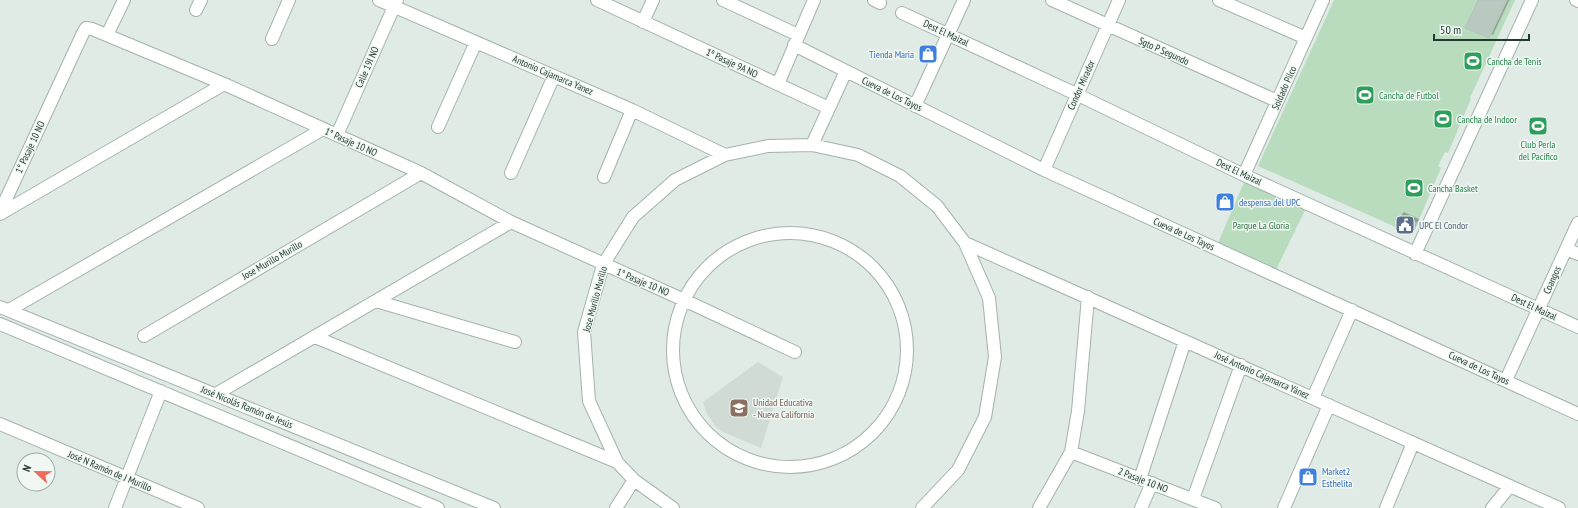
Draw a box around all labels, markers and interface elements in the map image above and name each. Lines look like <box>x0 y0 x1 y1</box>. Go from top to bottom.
scale bar <box>1434 16 1529 42</box>
street label: Dest El Maizal <box>921 17 971 49</box>
text: 50 m <box>1440 22 1461 37</box>
street label: Sgto P Segundo <box>1137 34 1191 68</box>
shop icon: Tienda Maria <box>917 43 939 65</box>
street label: Calle 19I NO <box>352 44 382 90</box>
street label: 1º Pasaje 9A NO <box>704 45 760 81</box>
place label: Tienda Maria <box>869 48 914 61</box>
sports icon: Cancha de Tenis <box>1462 50 1484 72</box>
street label: Antonio Cajamarca Yanez <box>511 52 596 98</box>
place label: Cancha de Tenis <box>1487 55 1542 68</box>
street label: Condor Mirador <box>1064 58 1098 112</box>
street label: Soldado Pilco <box>1269 64 1299 112</box>
street label: Cueva de Los Tayos <box>860 74 925 115</box>
sports icon: Cancha de Futbol <box>1354 84 1376 106</box>
place label: Cancha de Futbol <box>1379 89 1439 102</box>
sports icon: Cancha de Indoor <box>1432 108 1454 130</box>
place label: Cancha de Indoor <box>1457 113 1517 126</box>
sports icon: Club Perla del Pacífico <box>1527 115 1549 137</box>
street label: 1° Pasaje 10 NO <box>12 118 48 175</box>
street label: 1° Pasaje 10 NO <box>323 125 380 160</box>
place label: Club Perla del Pacífico <box>1519 138 1557 163</box>
street label: Dest El Maizal <box>1214 156 1264 188</box>
sports icon: Cancha Basket <box>1403 177 1425 199</box>
place label: Cancha Basket <box>1428 182 1478 195</box>
shop icon: despensa del UPC <box>1214 191 1236 213</box>
place label: despensa del UPC <box>1239 196 1301 209</box>
public building icon: UPC El Condor <box>1394 214 1416 236</box>
street label: Cueva de Los Tayos <box>1151 215 1217 254</box>
park label: Parque La Gloria <box>1233 219 1289 232</box>
place label: UPC El Condor <box>1419 219 1468 232</box>
street label: Jose Murillo Murillo <box>239 237 305 283</box>
street label: Coangos <box>1540 264 1564 296</box>
street label: Jose Murillo Murillo <box>580 265 610 334</box>
street label: 1° Pasaje 10 NO <box>615 265 672 299</box>
street label: Dest El Maizal <box>1509 291 1559 323</box>
street label: José Antonio Cajamarca Yánez <box>1212 348 1312 402</box>
street label: Cueva de Los Tayos <box>1446 348 1512 388</box>
street label: José Nicolás Ramón de Jesús <box>198 382 295 432</box>
place label: Unidad Educativa - Nueva California <box>753 396 814 421</box>
school or university icon: Unidad Educativa - Nueva California <box>728 397 750 419</box>
street label: José N Ramón de J Murillo <box>65 447 154 495</box>
north arrow <box>16 452 56 492</box>
text: N <box>19 463 34 474</box>
street label: 2 Pasaje 10 NO <box>1116 464 1170 496</box>
place label: Market2 Esthelita <box>1322 465 1352 490</box>
shop icon: Market2 Esthelita <box>1297 466 1319 488</box>

